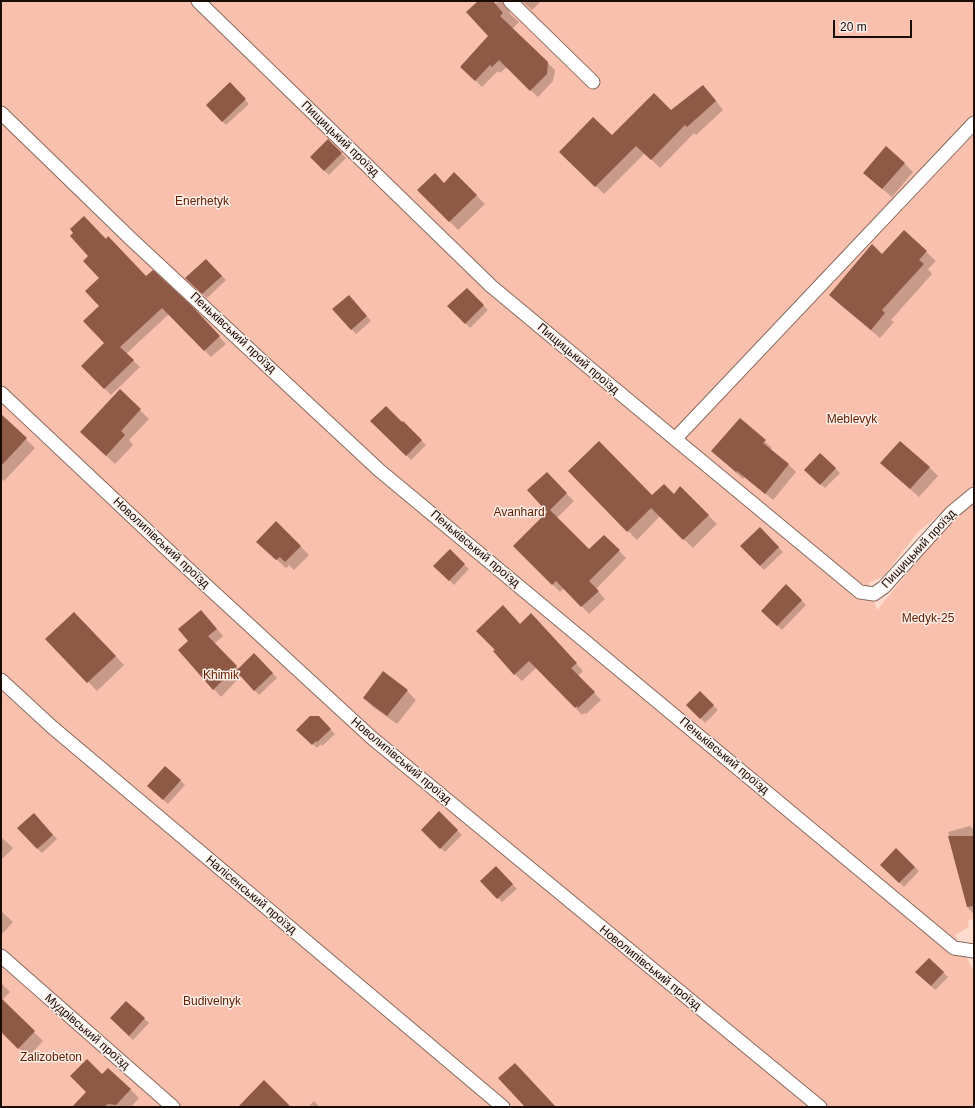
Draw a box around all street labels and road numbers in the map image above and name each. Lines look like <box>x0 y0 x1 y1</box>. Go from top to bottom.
street label: Пищицький проїзд <box>298 98 382 180</box>
street label: Пеньківський проїзд <box>187 290 279 376</box>
street label: Пищицький проїзд <box>534 321 622 397</box>
street label: Новолипівський проїзд <box>110 495 212 591</box>
street label: Пеньківський проїзд <box>427 507 523 591</box>
street label: Пищицький проїзд <box>879 507 959 591</box>
street label: Пеньківський проїзд <box>676 714 772 798</box>
street label: Новолипівський проїзд <box>348 715 454 807</box>
street label: Налісенський проїзд <box>203 853 299 937</box>
street label: Новолипівський проїзд <box>596 923 704 1013</box>
street label: Мудрівський проїзд <box>42 991 132 1073</box>

